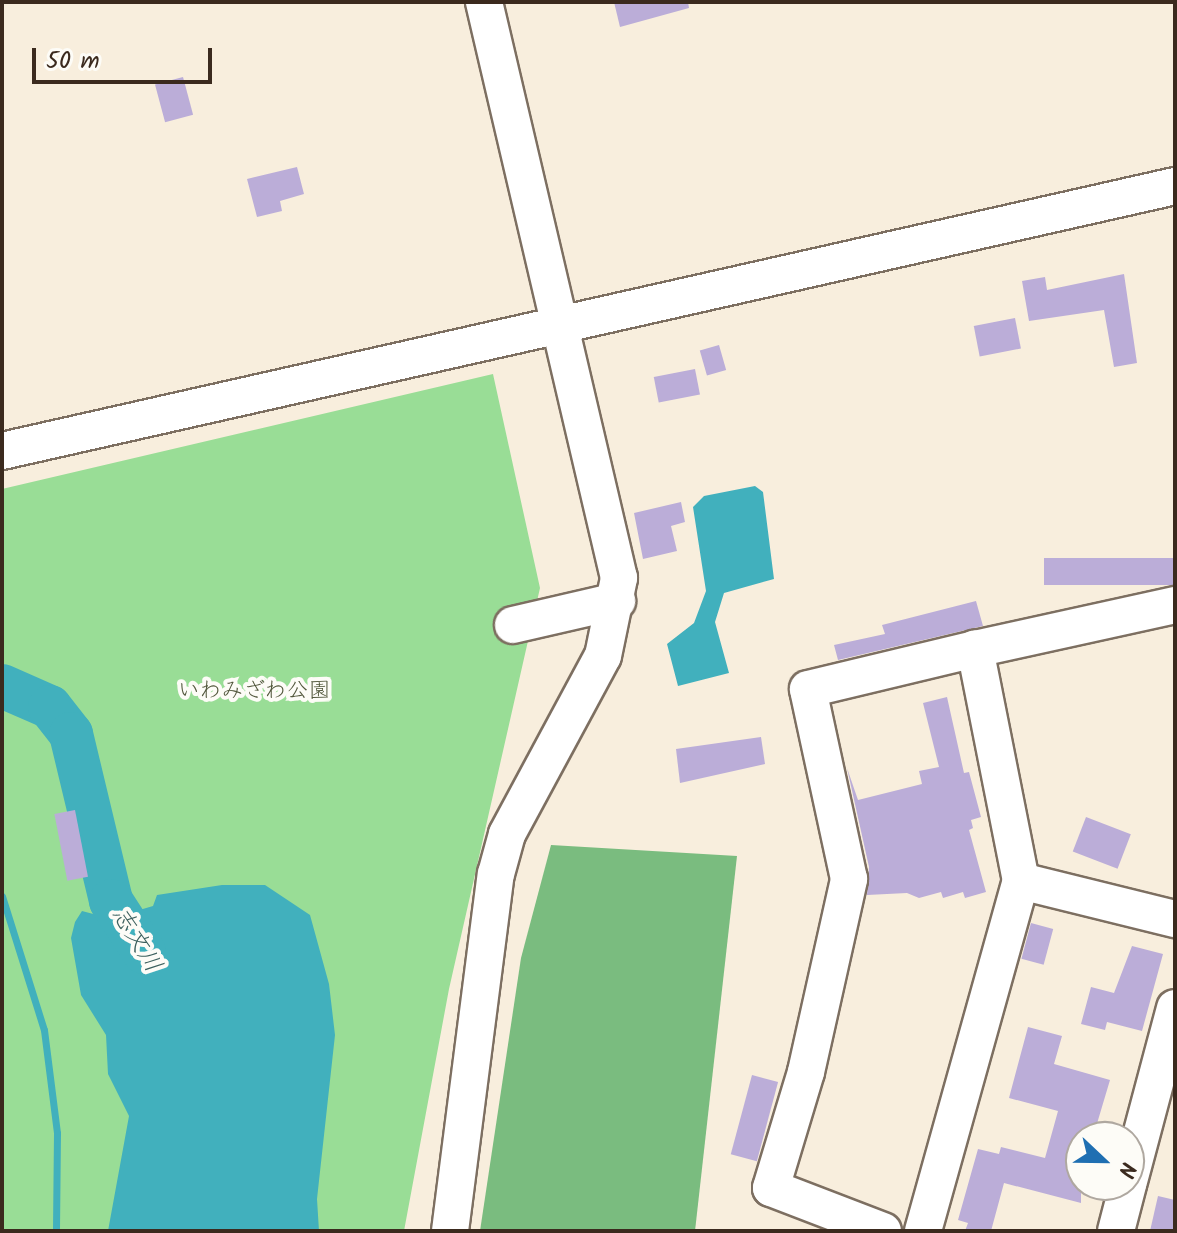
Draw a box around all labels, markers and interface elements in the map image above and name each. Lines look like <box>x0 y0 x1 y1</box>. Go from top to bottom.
scale bar <box>36 32 216 82</box>
text: 50 m <box>46 42 100 81</box>
park label: いわみざわ公園 <box>177 679 331 705</box>
water label: 志文川 <box>105 902 167 978</box>
north arrow <box>1065 1121 1145 1201</box>
text: N <box>1107 1156 1145 1182</box>

